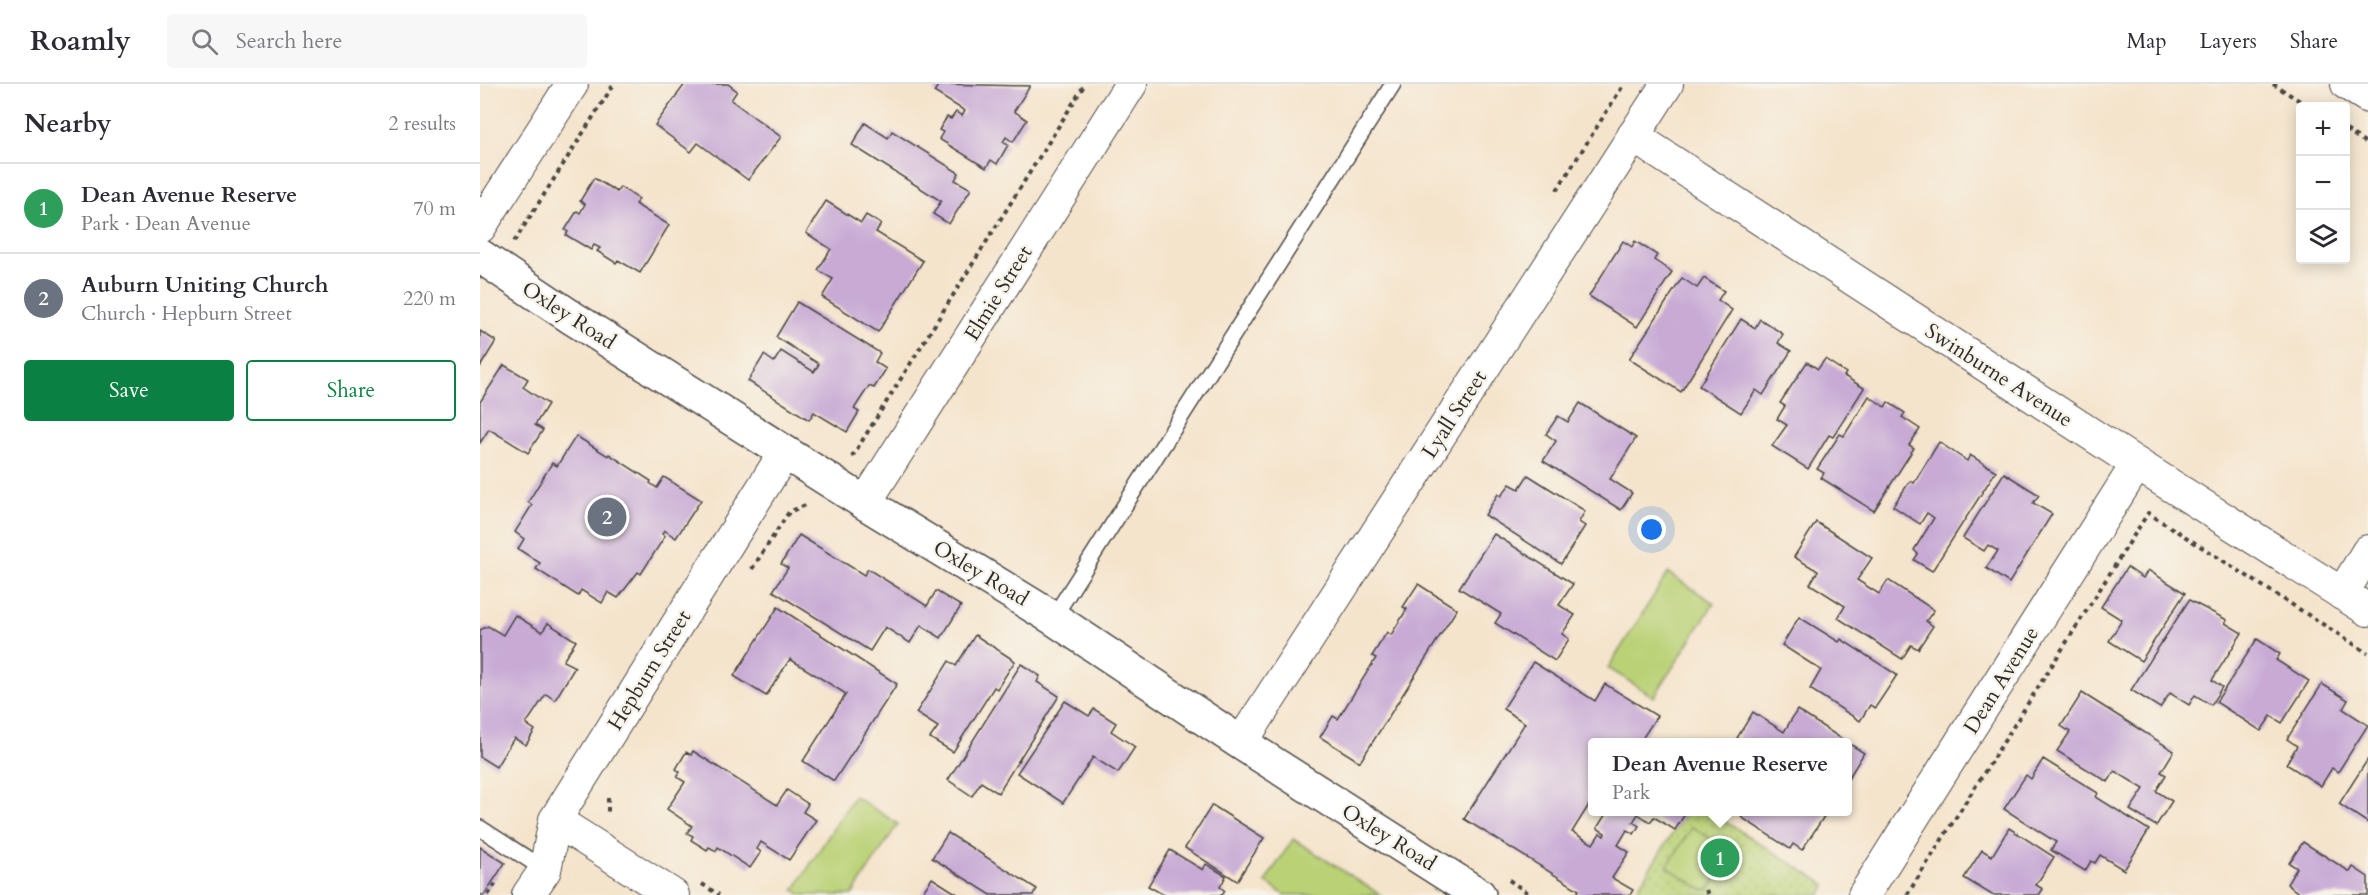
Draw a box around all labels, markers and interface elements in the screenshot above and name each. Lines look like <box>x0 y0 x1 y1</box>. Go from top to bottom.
search box <box>167 14 587 68</box>
text: Roamly <box>30 22 131 60</box>
icon: search <box>188 25 221 58</box>
text: Search here <box>236 26 342 56</box>
text: Map <box>2127 27 2167 56</box>
text: Layers <box>2200 27 2257 56</box>
text: Share <box>2290 27 2338 56</box>
map controls <box>2296 102 2350 264</box>
button: + <box>2296 102 2350 156</box>
text: Nearby <box>24 106 112 141</box>
text: 2 results <box>388 110 456 137</box>
button: − <box>2296 156 2350 210</box>
text: Dean Avenue Reserve <box>81 180 297 210</box>
text: 1 <box>38 195 49 222</box>
text: 70 m <box>413 195 456 222</box>
text: Park · Dean Avenue <box>81 210 251 237</box>
button: layers <box>2296 210 2350 264</box>
street label: Elmie Street <box>958 240 1039 347</box>
text: Auburn Uniting Church <box>81 270 328 300</box>
street label: Oxley Road <box>516 274 621 357</box>
text: 2 <box>38 285 49 312</box>
text: 220 m <box>403 285 456 312</box>
text: Church · Hepburn Street <box>81 300 292 327</box>
street label: Swinburne Avenue <box>1919 317 2078 434</box>
button: Save <box>24 360 234 421</box>
button: Share <box>246 360 456 421</box>
street label: Lyall Street <box>1415 364 1494 464</box>
pin: 2 <box>588 494 626 540</box>
your location <box>1637 515 1666 544</box>
street label: Oxley Road <box>928 534 1034 613</box>
street label: Hepburn Street <box>601 604 698 736</box>
street label: Dean Avenue <box>1957 621 2046 739</box>
popup <box>1588 738 1852 816</box>
text: Dean Avenue Reserve <box>1612 749 1828 779</box>
text: Park <box>1612 779 1650 806</box>
street label: Oxley Road <box>1336 797 1442 878</box>
pin: 1 <box>1700 836 1740 880</box>

